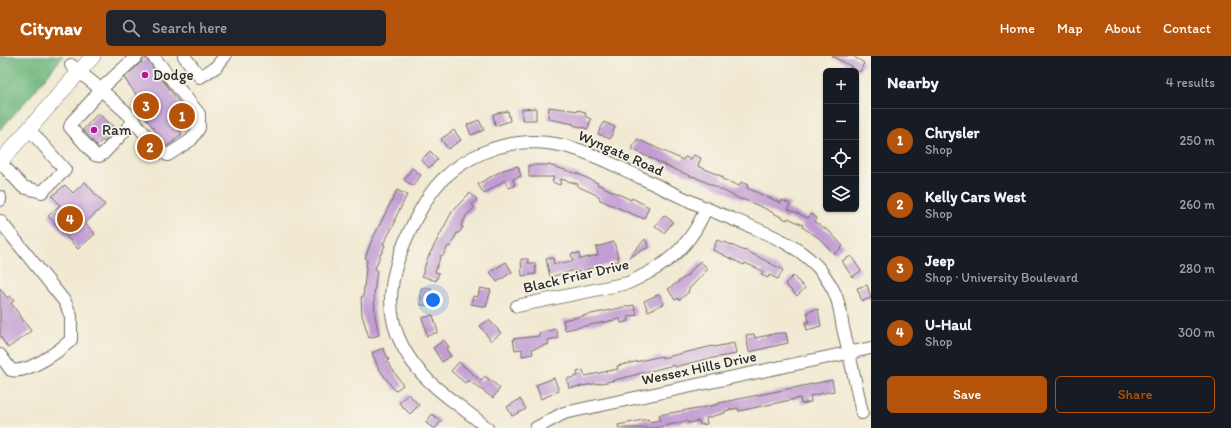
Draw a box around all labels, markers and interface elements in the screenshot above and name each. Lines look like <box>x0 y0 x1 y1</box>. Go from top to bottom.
search box <box>106 10 386 46</box>
text: Citynav <box>20 17 82 40</box>
icon: search <box>120 17 142 39</box>
text: Search here <box>152 19 227 37</box>
text: Home <box>1000 20 1035 37</box>
text: Map <box>1057 20 1083 37</box>
text: About <box>1105 20 1141 37</box>
text: Contact <box>1163 20 1211 37</box>
place label: Dodge <box>153 66 194 84</box>
map controls <box>823 68 859 212</box>
button: + <box>823 68 859 104</box>
marker: Dodge <box>140 70 150 80</box>
text: Nearby <box>887 72 939 92</box>
text: 4 results <box>1166 75 1215 90</box>
pin: 3 <box>133 91 159 121</box>
pin: 1 <box>169 101 195 131</box>
button: − <box>823 104 859 140</box>
place label: Ram <box>102 121 132 139</box>
text: Chrysler <box>925 124 980 142</box>
marker: Ram <box>89 125 99 135</box>
street label: Wyngate Road <box>575 126 667 180</box>
pin: 2 <box>137 132 163 162</box>
text: 1 <box>897 133 903 148</box>
text: 250 m <box>1179 133 1215 148</box>
button: locate <box>823 140 859 176</box>
text: Shop <box>925 142 952 157</box>
button: layers <box>823 176 859 212</box>
text: Kelly Cars West <box>925 188 1026 206</box>
text: 2 <box>897 197 903 212</box>
text: 260 m <box>1179 197 1215 212</box>
pin: 4 <box>57 204 83 234</box>
text: Shop <box>925 206 952 221</box>
text: Jeep <box>925 252 955 270</box>
street label: Black Friar Drive <box>521 255 631 297</box>
text: 3 <box>896 261 904 276</box>
text: 280 m <box>1179 261 1215 276</box>
text: Shop · University Boulevard <box>925 270 1078 285</box>
your location <box>423 290 443 310</box>
text: U-Haul <box>925 316 972 334</box>
text: 4 <box>896 325 904 340</box>
text: 300 m <box>1178 325 1215 340</box>
text: Shop <box>925 334 952 349</box>
street label: Wessex Hills Drive <box>640 347 758 389</box>
button: Save <box>887 376 1047 413</box>
button: Share <box>1055 376 1215 413</box>

